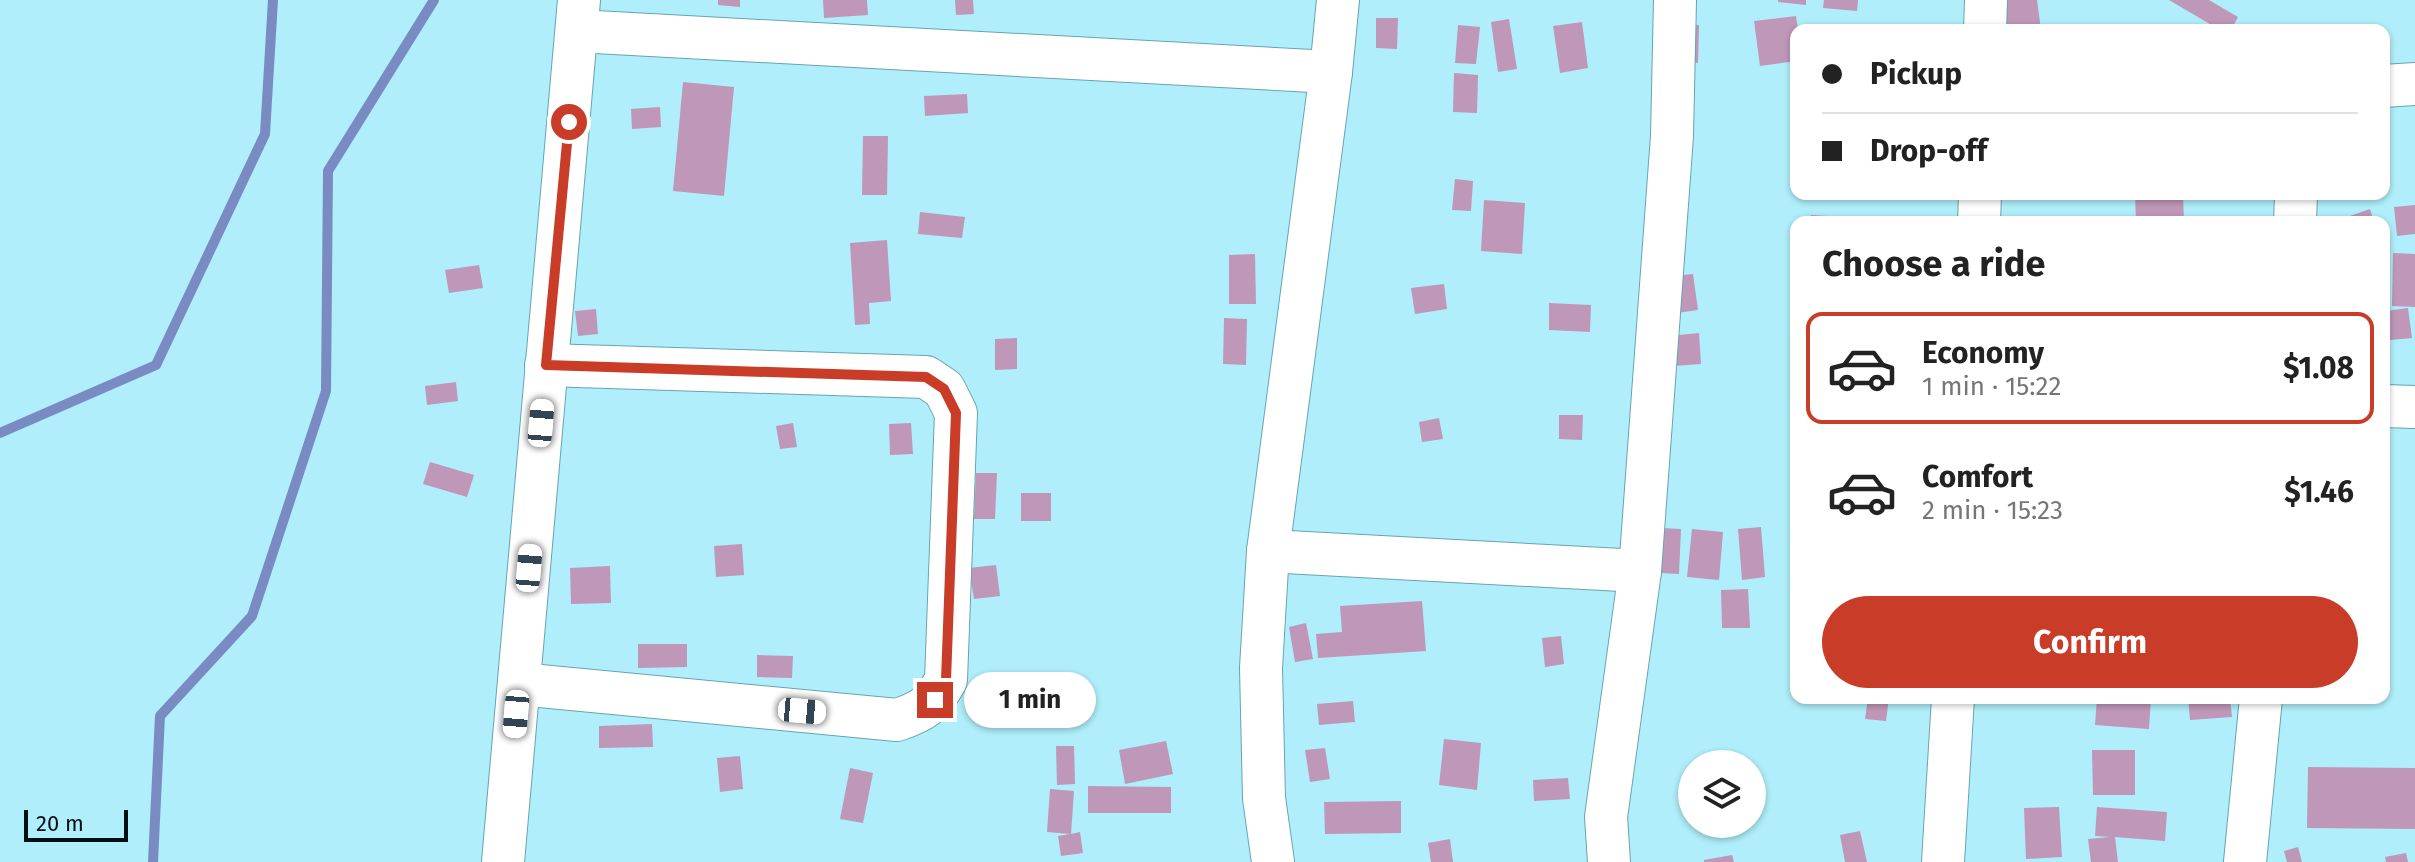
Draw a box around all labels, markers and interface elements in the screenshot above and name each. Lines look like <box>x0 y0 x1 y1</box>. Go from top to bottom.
text: Pickup <box>1870 56 1962 92</box>
route start <box>551 104 587 140</box>
text: Drop-off <box>1870 133 1987 169</box>
text: Choose a ride <box>1822 242 2045 286</box>
icon: car <box>1826 332 1898 404</box>
text: Economy <box>1922 335 2044 371</box>
text: $1.08 <box>2283 350 2354 386</box>
text: 1 min · 15:22 <box>1922 371 2061 402</box>
car <box>527 398 555 448</box>
icon: car <box>1826 456 1898 528</box>
text: Comfort <box>1922 459 2033 495</box>
text: $1.46 <box>2284 474 2354 510</box>
text: 2 min · 15:23 <box>1922 495 2063 526</box>
car <box>515 543 543 593</box>
button: Confirm <box>1822 596 2358 688</box>
callout: 1 min <box>963 672 1095 728</box>
route end <box>917 682 953 718</box>
text: 1 min <box>999 684 1061 715</box>
car <box>502 689 530 739</box>
car <box>777 697 827 725</box>
map controls <box>1678 750 1766 838</box>
button: layers <box>1678 750 1766 838</box>
scale bar <box>24 806 128 842</box>
text: 20 m <box>36 810 84 837</box>

